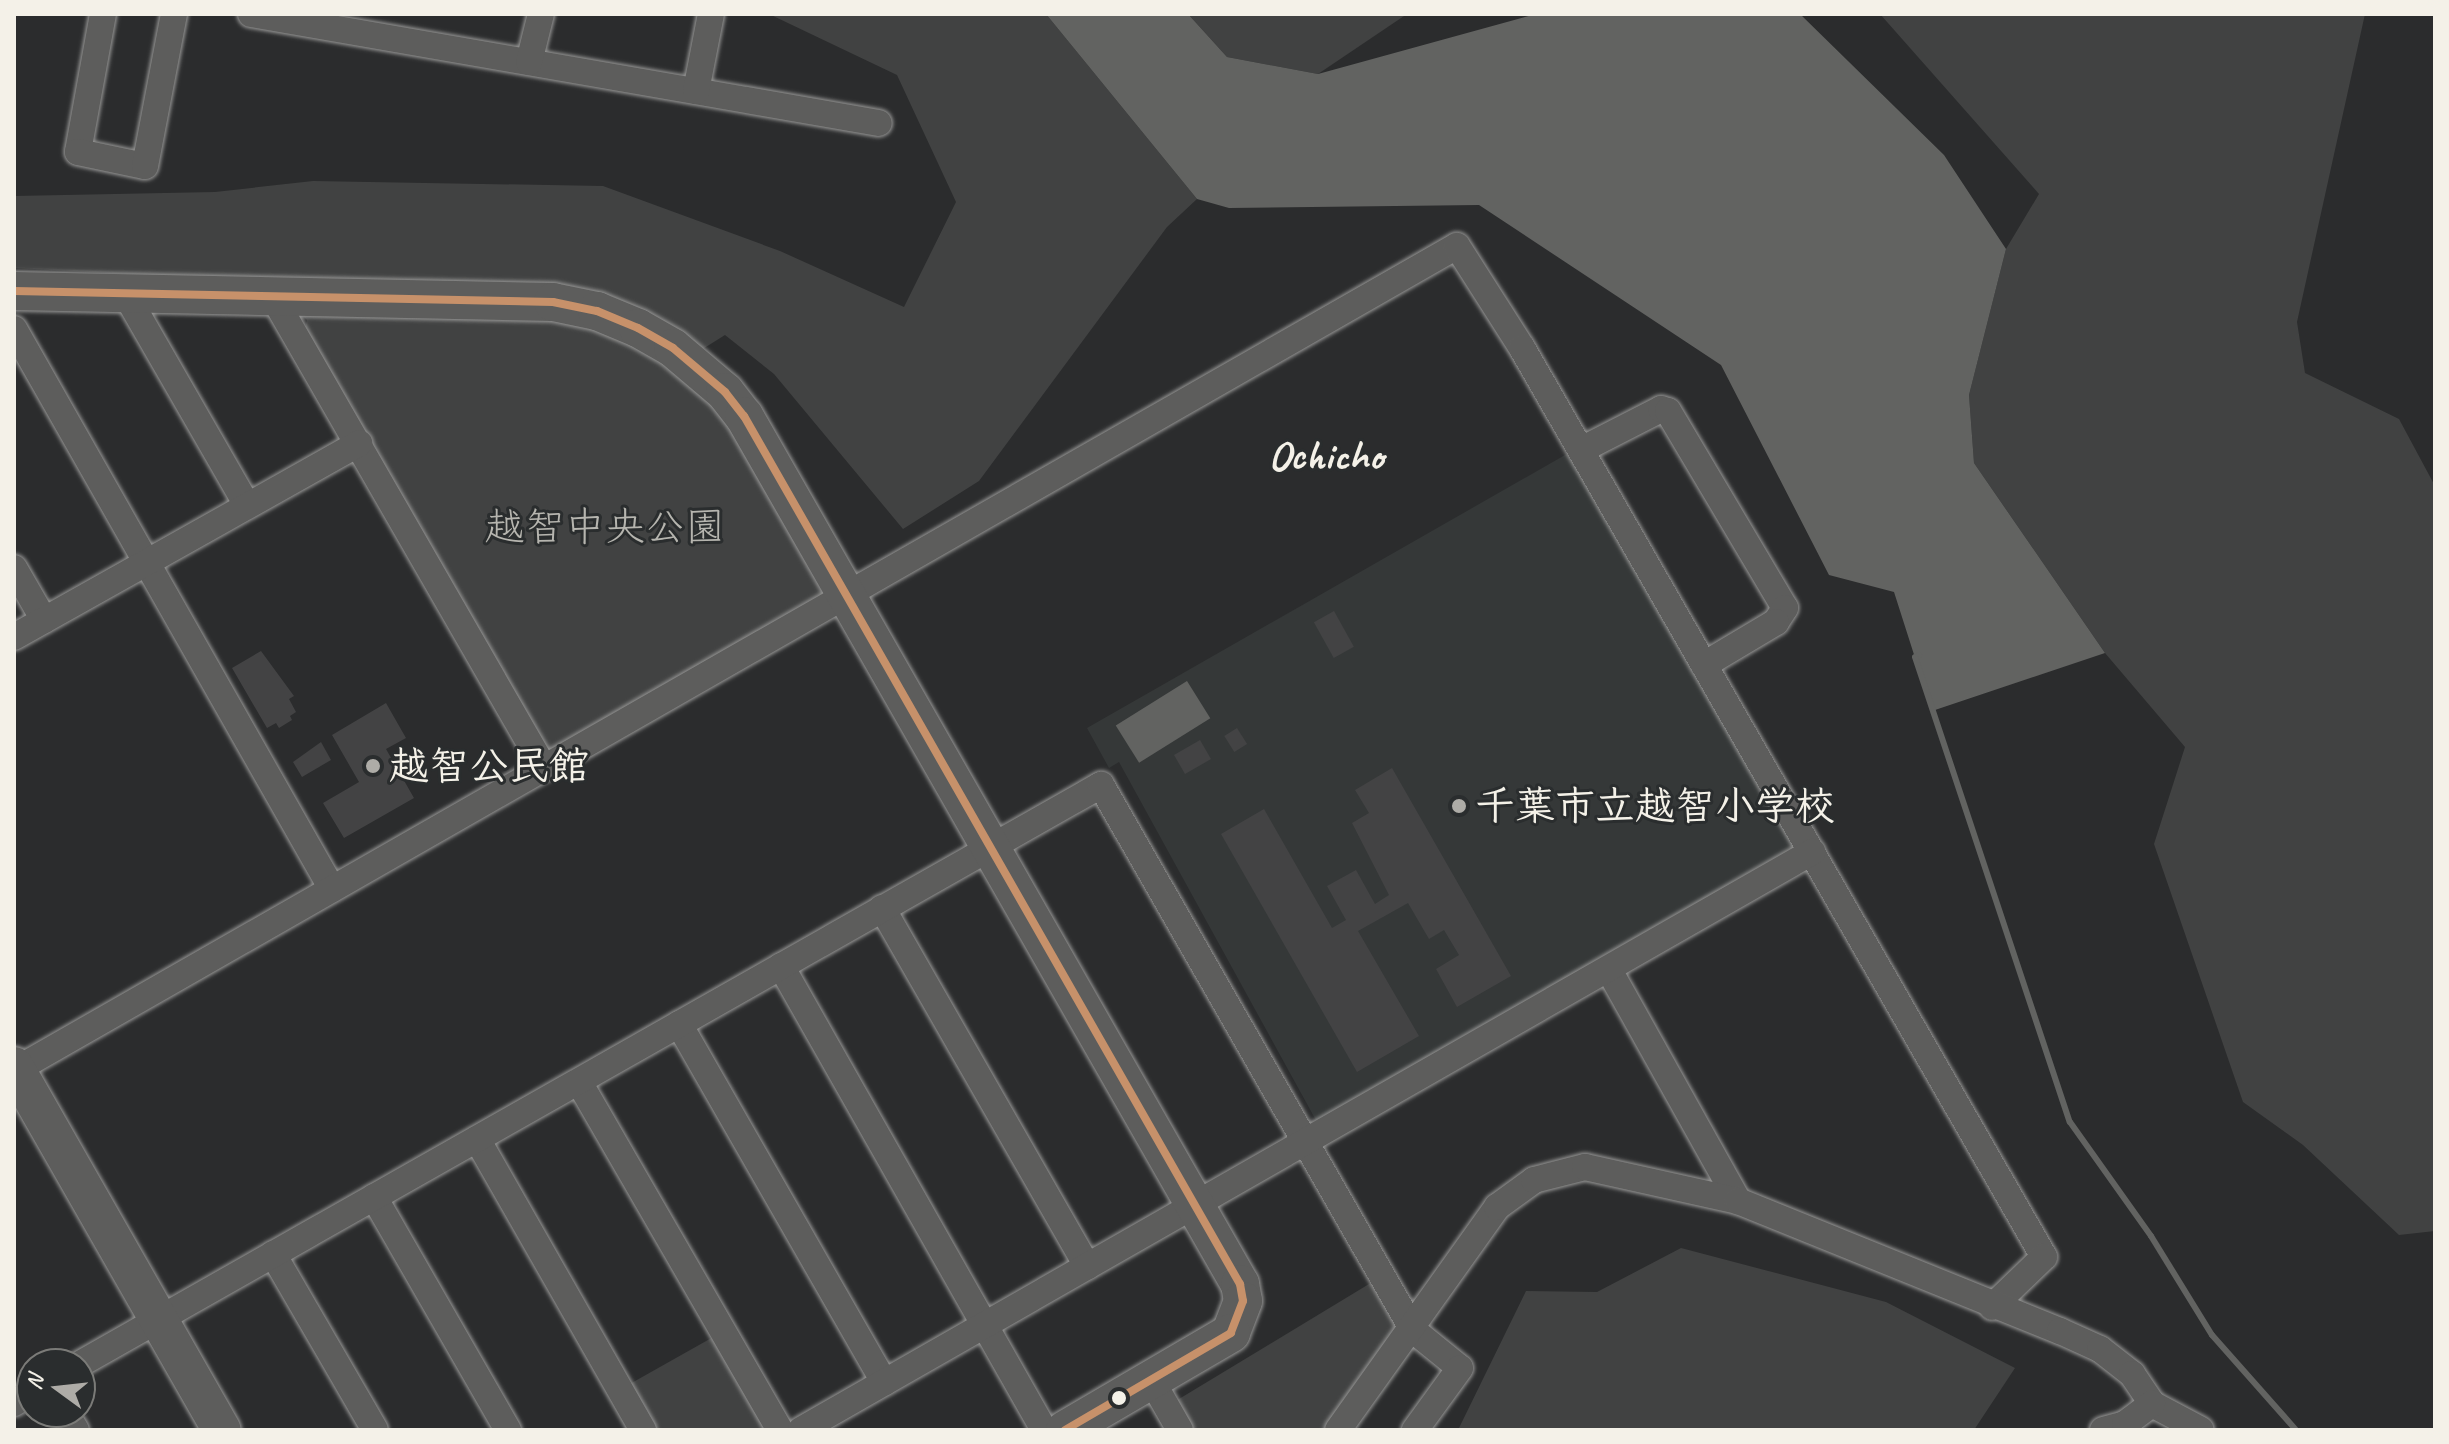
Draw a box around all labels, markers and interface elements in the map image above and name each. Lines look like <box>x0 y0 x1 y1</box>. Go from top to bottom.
district label: Ochicho <box>1268 431 1384 481</box>
park label: 越智中央公園 <box>485 503 725 551</box>
place label: 越智公民館 <box>389 742 589 790</box>
marker: 越智公民館 <box>364 757 382 775</box>
place label: 千葉市立越智小学校 <box>1475 782 1835 830</box>
marker: 千葉市立越智小学校 <box>1450 797 1468 815</box>
north arrow <box>16 1348 96 1428</box>
text: N <box>19 1372 50 1393</box>
unlabelled marker <box>1111 1390 1127 1406</box>

